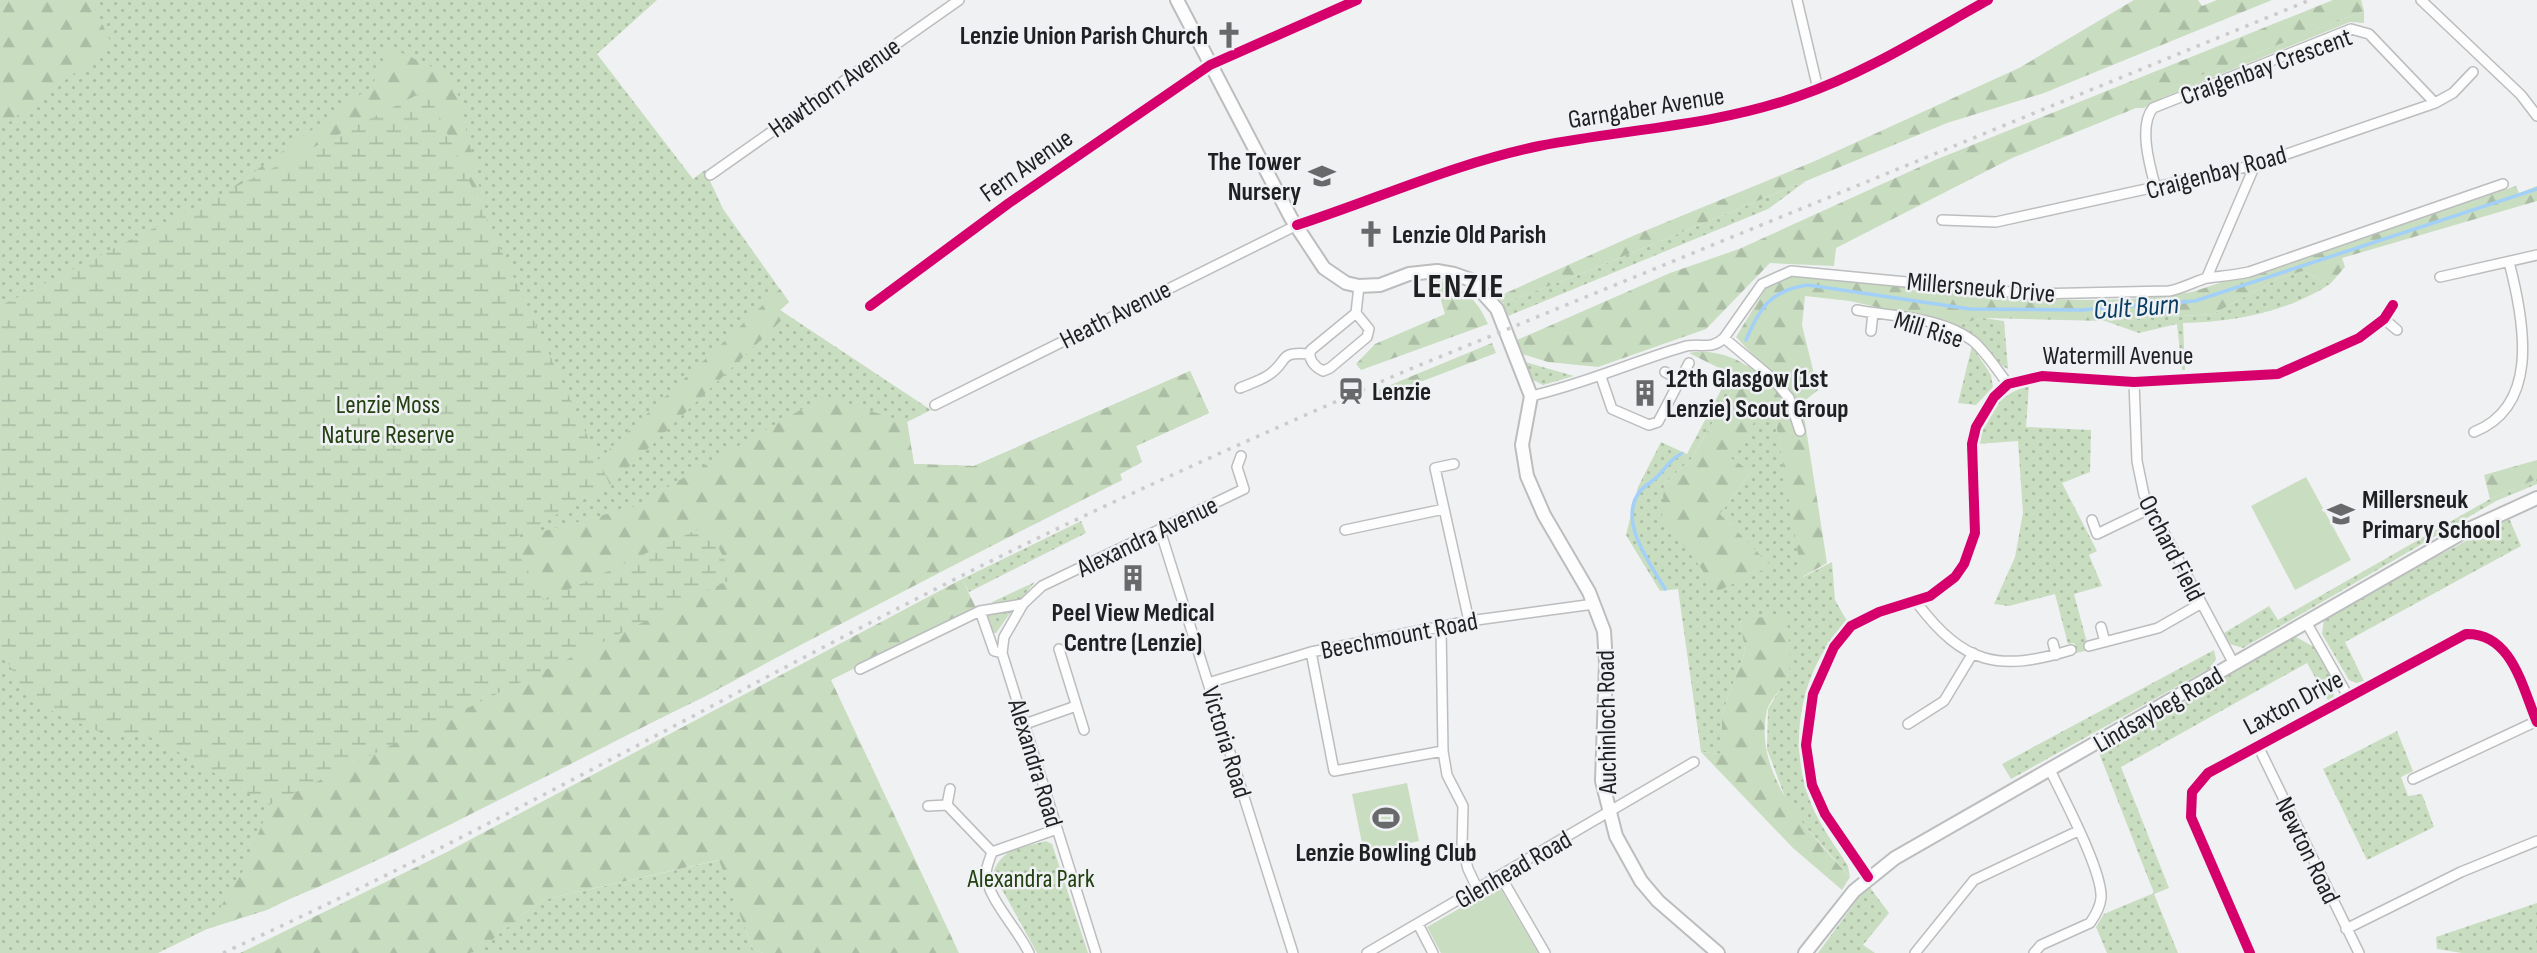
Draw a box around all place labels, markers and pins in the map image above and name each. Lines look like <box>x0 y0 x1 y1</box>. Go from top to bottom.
church icon: Lenzie Union Parish Church <box>1214 20 1244 50</box>
place label: Lenzie Union Parish Church <box>960 21 1208 52</box>
place label: The Tower Nursery <box>1207 147 1301 208</box>
school or university icon: The Tower Nursery <box>1307 161 1337 191</box>
church icon: Lenzie Old Parish <box>1356 219 1386 249</box>
place label: Lenzie Old Parish <box>1392 220 1546 251</box>
place label: 12th Glasgow (1st Lenzie) Scout Group <box>1666 364 1849 425</box>
station icon: Lenzie <box>1336 376 1366 406</box>
place label: Lenzie <box>1372 377 1431 408</box>
building icon: 12th Glasgow (1st Lenzie) Scout Group <box>1630 378 1660 408</box>
place label: Millersneuk Primary School <box>2362 485 2500 546</box>
school or university icon: Millersneuk Primary School <box>2326 499 2356 529</box>
building icon: Peel View Medical Centre (Lenzie) <box>1118 563 1148 593</box>
place label: Peel View Medical Centre (Lenzie) <box>1052 598 1214 659</box>
sports icon: Lenzie Bowling Club <box>1371 803 1401 833</box>
place label: Lenzie Bowling Club <box>1295 838 1477 869</box>

